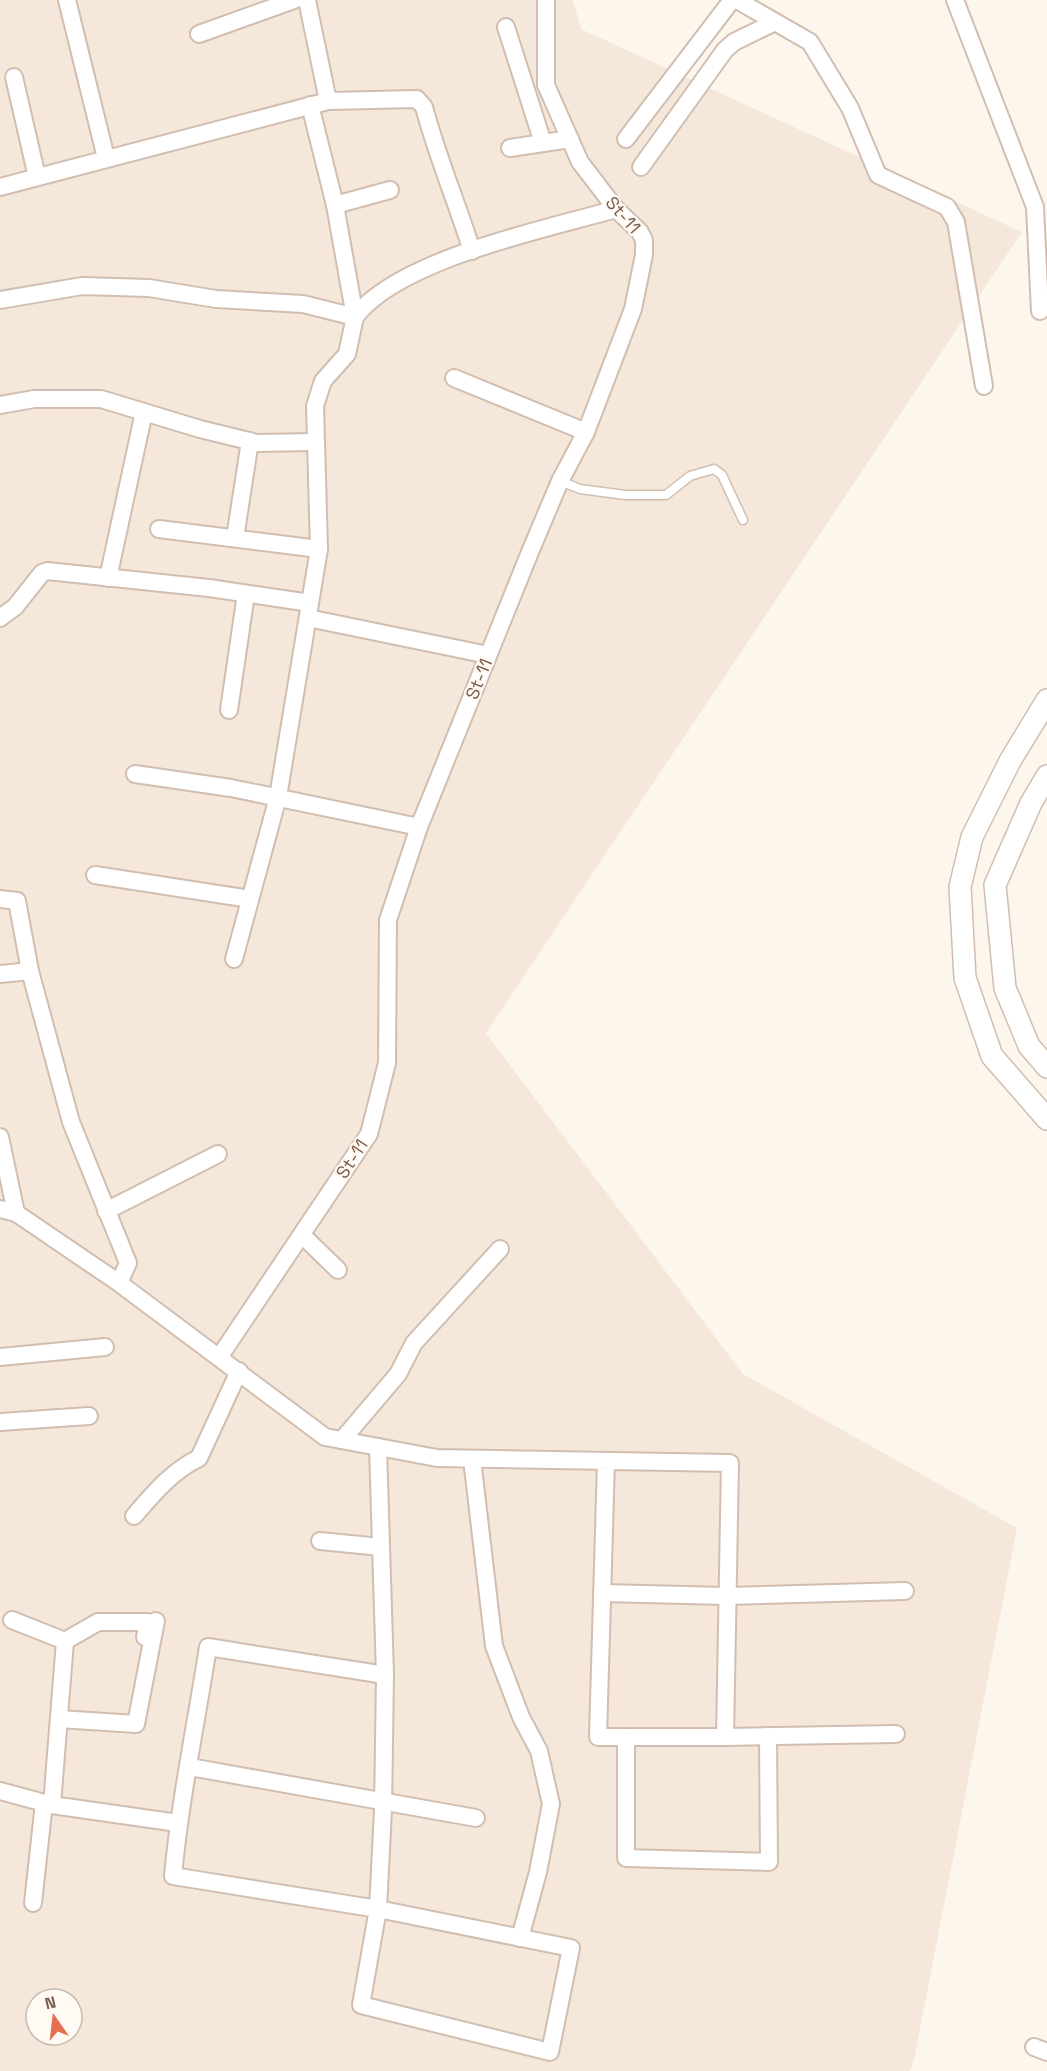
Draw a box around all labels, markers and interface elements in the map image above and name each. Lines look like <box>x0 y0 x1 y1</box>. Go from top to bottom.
street label: St-11 <box>601 191 646 238</box>
street label: St-11 <box>460 655 497 703</box>
street label: St-11 <box>330 1135 373 1183</box>
north arrow <box>24 1987 84 2047</box>
text: N <box>43 1991 58 2014</box>

